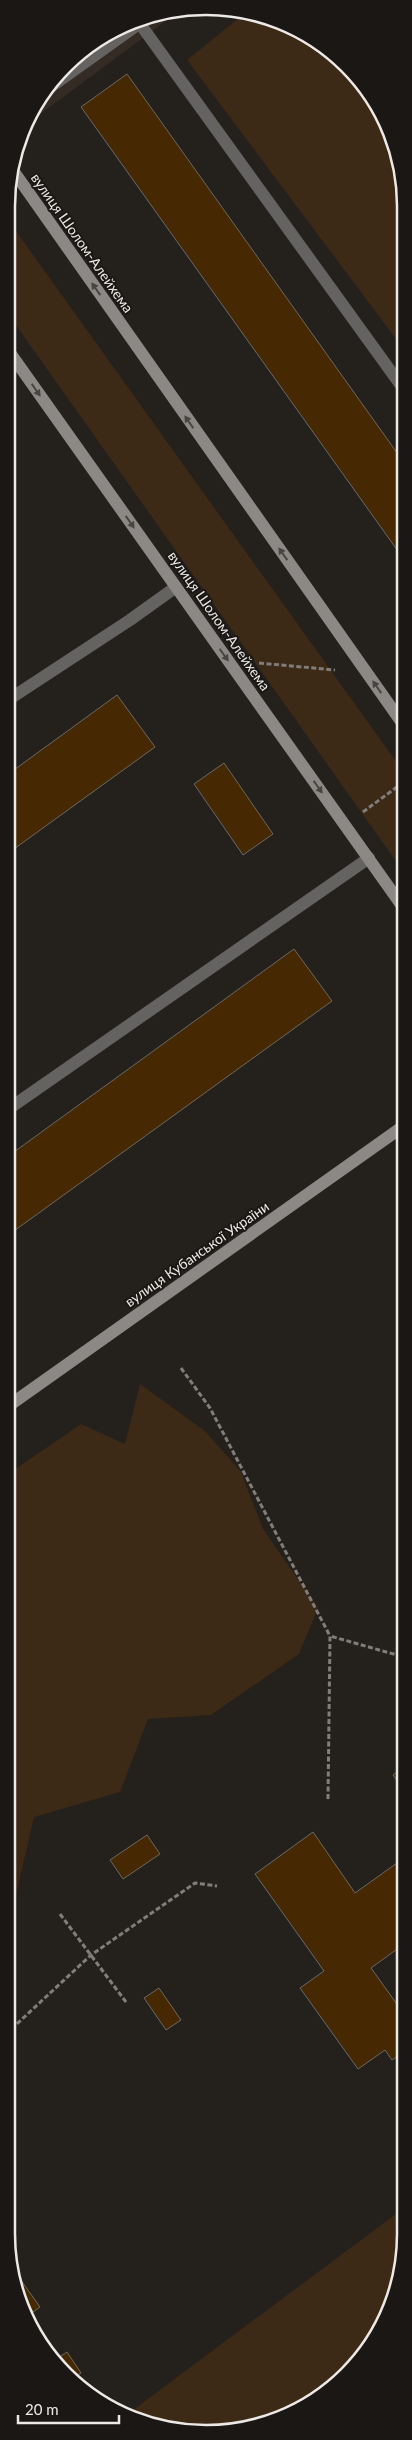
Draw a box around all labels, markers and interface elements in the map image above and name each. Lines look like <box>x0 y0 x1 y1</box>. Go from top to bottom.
street label: вулиця Шолом-Алейхема <box>28 170 137 316</box>
one-way arrow <box>91 282 101 296</box>
one-way arrow <box>31 383 41 396</box>
one-way arrow <box>185 415 195 428</box>
one-way arrow <box>125 515 135 529</box>
street label: вулиця Шолом-Алейхема <box>165 548 274 694</box>
one-way arrow <box>278 548 288 561</box>
one-way arrow <box>219 648 229 661</box>
one-way arrow <box>372 680 382 694</box>
one-way arrow <box>313 780 323 794</box>
street label: вулиця Кубанської України <box>121 1197 272 1310</box>
scale bar <box>18 2392 119 2424</box>
text: 20 m <box>25 2400 59 2418</box>

